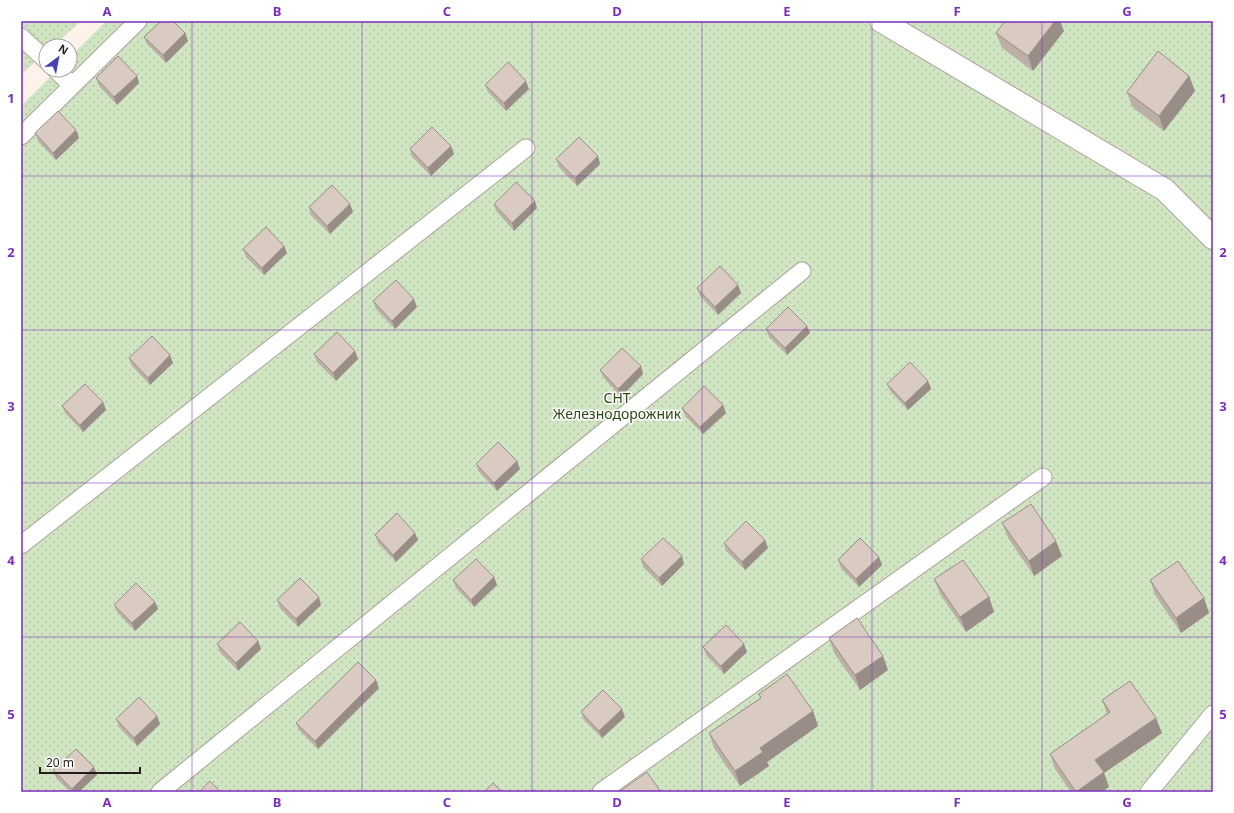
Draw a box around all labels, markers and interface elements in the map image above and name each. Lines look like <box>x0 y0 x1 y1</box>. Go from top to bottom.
text: A <box>103 2 112 20</box>
text: B <box>273 2 281 20</box>
text: C <box>443 2 451 20</box>
text: D <box>612 2 622 20</box>
text: E <box>783 2 791 20</box>
text: F <box>953 2 961 20</box>
text: G <box>1122 2 1132 20</box>
north arrow <box>38 38 78 78</box>
text: N <box>56 40 71 58</box>
text: 1 <box>7 89 15 107</box>
text: 1 <box>1219 89 1227 107</box>
text: 2 <box>7 243 15 261</box>
text: 2 <box>1219 243 1227 261</box>
park label: СНТ Железнодорожник <box>553 388 682 423</box>
text: 3 <box>7 397 15 415</box>
text: 3 <box>1219 397 1227 415</box>
text: 4 <box>7 551 15 569</box>
text: 4 <box>1219 551 1227 569</box>
text: 5 <box>7 705 15 723</box>
text: 5 <box>1219 705 1227 723</box>
scale bar <box>40 749 140 775</box>
text: 20 m <box>46 754 74 771</box>
text: A <box>103 793 112 811</box>
text: B <box>273 793 281 811</box>
text: C <box>443 793 451 811</box>
text: D <box>612 793 622 811</box>
text: E <box>783 793 791 811</box>
text: F <box>953 793 961 811</box>
text: G <box>1122 793 1132 811</box>

